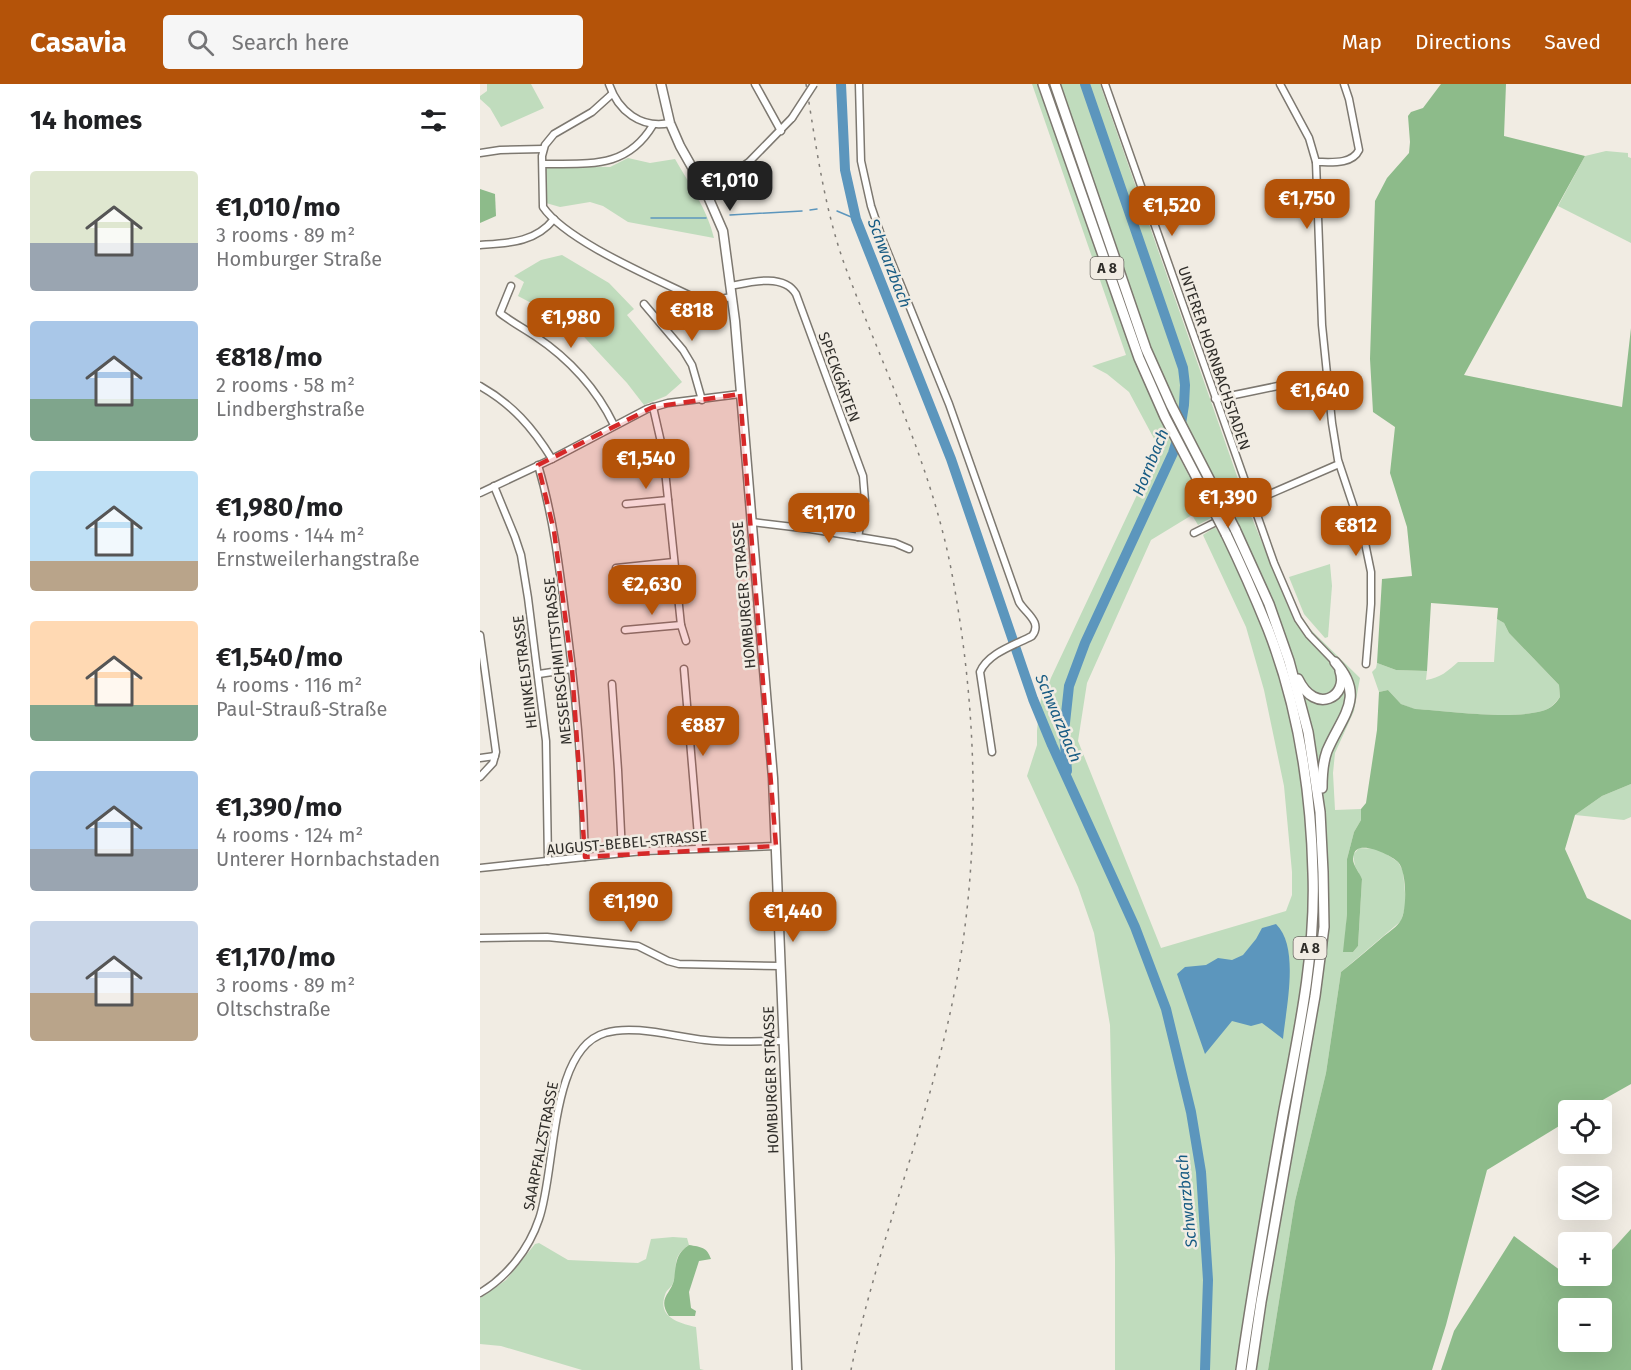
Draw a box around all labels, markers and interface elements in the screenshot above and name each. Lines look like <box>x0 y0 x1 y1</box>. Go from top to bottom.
search box <box>163 15 583 69</box>
text: Casavia <box>30 26 127 59</box>
icon: search <box>184 26 217 59</box>
text: Search here <box>232 29 349 56</box>
text: Map <box>1342 29 1382 55</box>
text: Directions <box>1415 29 1511 55</box>
text: Saved <box>1544 29 1601 55</box>
icon: filters <box>417 104 450 137</box>
text: 14 homes <box>30 105 142 136</box>
pin: €1,010 <box>681 161 779 212</box>
text: €1,010 <box>701 168 759 192</box>
pin: €1,750 <box>1258 179 1356 230</box>
pin: €1,520 <box>1123 186 1221 237</box>
text: €1,750 <box>1279 186 1335 210</box>
text: €1,010/mo <box>216 192 340 223</box>
text: €1,520 <box>1143 193 1201 217</box>
icon: home <box>78 195 150 267</box>
water label: Schwarzbach <box>863 215 915 310</box>
text: 3 rooms · 89 m² <box>216 223 355 247</box>
text: Homburger Straße <box>216 247 382 271</box>
road number: A 8 <box>1090 257 1124 279</box>
street label: UNTERER HORNBACHSTADEN <box>1174 264 1254 452</box>
pin: €818 <box>656 291 728 342</box>
pin: €1,980 <box>522 298 620 349</box>
text: €818 <box>670 298 714 322</box>
text: €1,980 <box>541 305 601 329</box>
street label: SPECKGÄRTEN <box>814 329 864 425</box>
text: €818/mo <box>216 342 322 373</box>
icon: home <box>78 345 150 417</box>
pin: €1,640 <box>1271 371 1369 422</box>
text: 2 rooms · 58 m² <box>216 373 355 397</box>
text: €1,640 <box>1290 378 1350 402</box>
text: Lindberghstraße <box>216 397 365 421</box>
water label: Hornbach <box>1128 426 1173 498</box>
pin: €1,540 <box>597 439 695 490</box>
text: €1,540 <box>616 446 676 470</box>
pin: €1,390 <box>1179 478 1277 529</box>
text: €1,390 <box>1199 485 1257 509</box>
text: €1,980/mo <box>216 492 343 523</box>
pin: €1,170 <box>780 493 878 544</box>
icon: home <box>78 495 150 567</box>
text: €1,170 <box>802 500 856 524</box>
pin: €812 <box>1320 506 1392 557</box>
text: €812 <box>1335 513 1377 537</box>
street label: HOMBURGER STRASSE <box>729 520 759 670</box>
text: 4 rooms · 144 m² <box>216 523 365 547</box>
text: Ernstweilerhangstraße <box>216 547 420 571</box>
pin: €2,630 <box>603 565 701 616</box>
text: €2,630 <box>622 572 682 596</box>
street label: MESSERSCHMITTSTRASSE <box>540 576 576 746</box>
street label: HEINKELSTRASSE <box>509 614 541 730</box>
text: €1,540/mo <box>216 642 343 673</box>
icon: home <box>78 645 150 717</box>
water label: Schwarzbach <box>1031 670 1086 765</box>
text: 4 rooms · 116 m² <box>216 673 362 697</box>
text: Paul-Strauß-Straße <box>216 697 387 721</box>
pin: €887 <box>667 706 739 757</box>
text: €887 <box>681 713 725 737</box>
text: €1,390/mo <box>216 792 342 823</box>
icon: home <box>78 795 150 867</box>
text: 4 rooms · 124 m² <box>216 823 363 847</box>
street label: AUGUST-BEBEL-STRASSE <box>546 827 708 859</box>
text: Unterer Hornbachstaden <box>216 847 440 871</box>
pin: €1,190 <box>582 882 680 933</box>
text: €1,190 <box>603 889 659 913</box>
pin: €1,440 <box>744 892 842 943</box>
text: €1,440 <box>763 899 823 923</box>
road number: A 8 <box>1294 937 1326 959</box>
text: €1,170/mo <box>216 942 335 973</box>
icon: home <box>78 945 150 1017</box>
text: 3 rooms · 89 m² <box>216 973 355 997</box>
text: Oltschstraße <box>216 997 331 1021</box>
street label: HOMBURGER STRASSE <box>759 1006 783 1154</box>
street label: SAARPFALZSTRASSE <box>520 1080 562 1212</box>
map controls <box>1558 1100 1612 1352</box>
button: locate <box>1558 1100 1612 1154</box>
water label: Schwarzbach <box>1172 1153 1201 1250</box>
button: layers <box>1558 1166 1612 1220</box>
button: + <box>1558 1232 1612 1286</box>
button: − <box>1558 1298 1612 1352</box>

